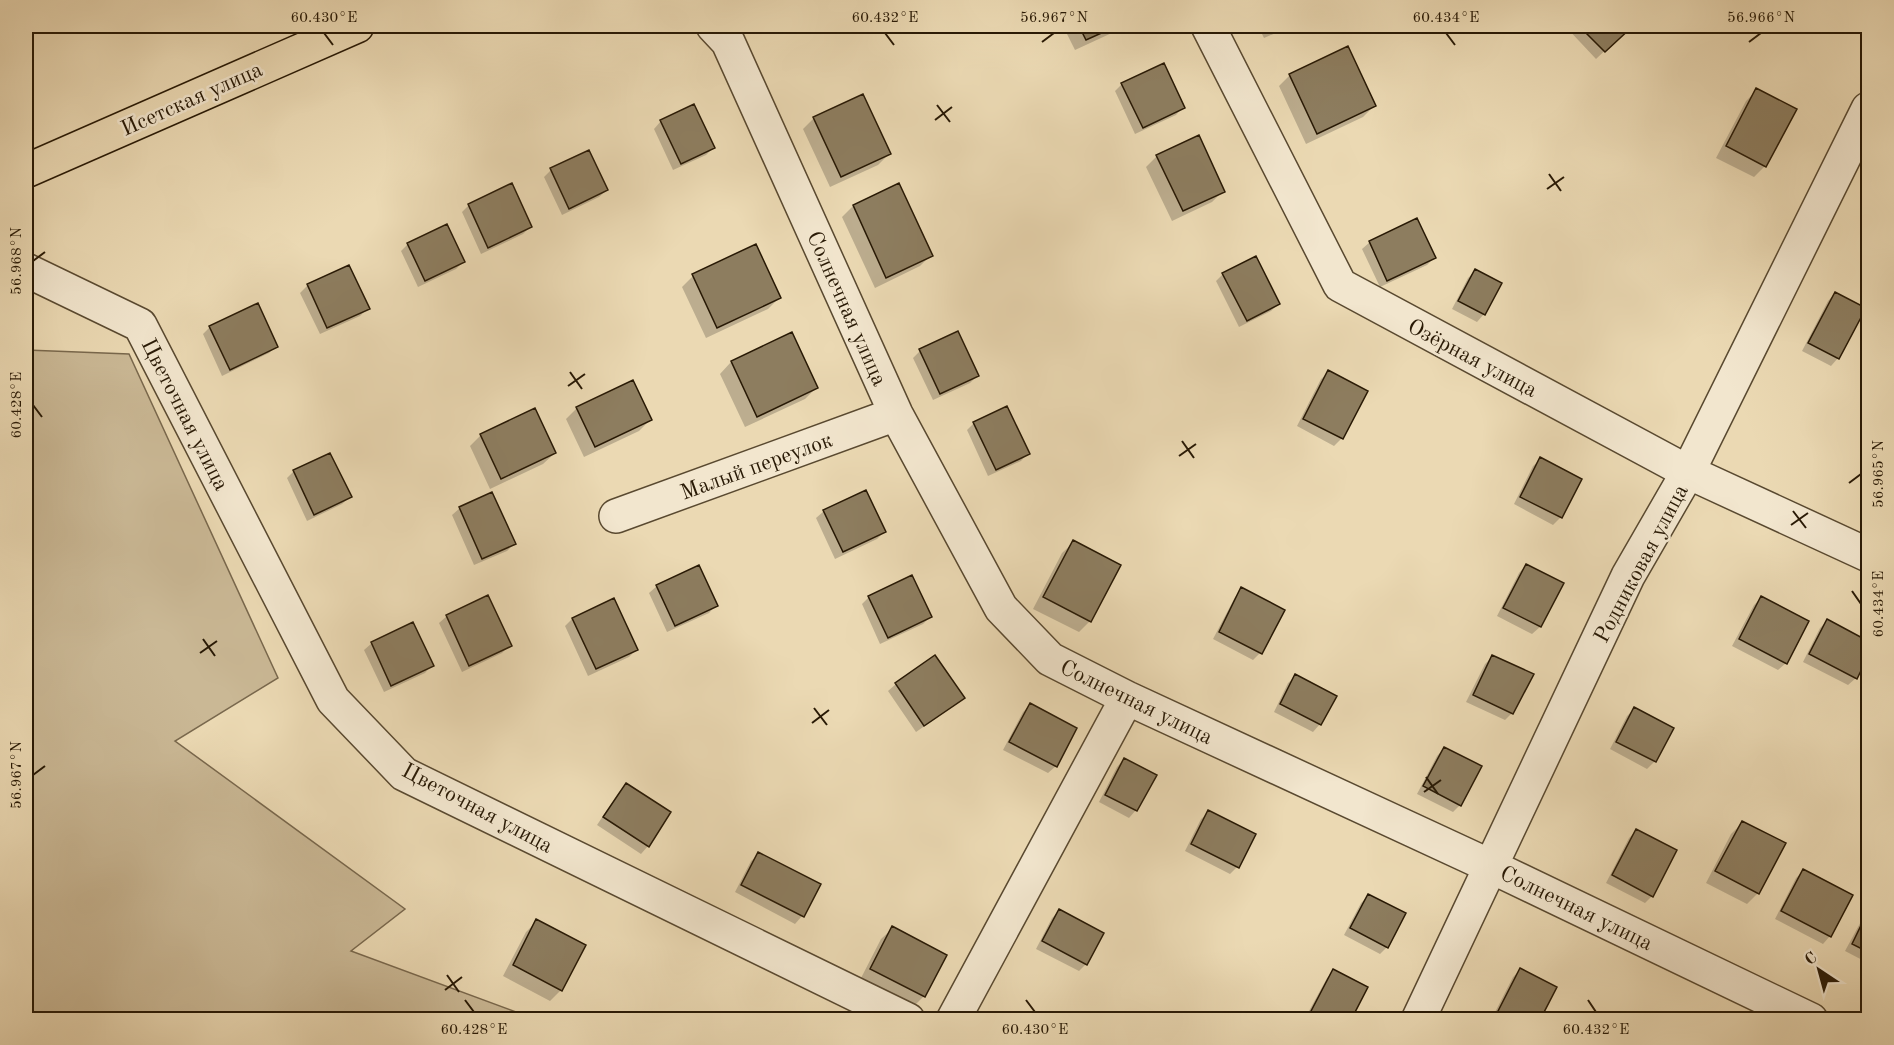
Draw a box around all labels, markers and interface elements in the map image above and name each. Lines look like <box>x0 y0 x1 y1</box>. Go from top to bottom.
text: 60.430°E <box>291 11 357 26</box>
text: 60.432°E <box>852 11 918 26</box>
text: 56.967°N <box>1020 11 1088 26</box>
text: 60.434°E <box>1413 11 1479 26</box>
text: 56.966°N <box>1727 11 1795 26</box>
street label: Исетская улица <box>118 59 266 141</box>
text: 56.968°N <box>10 227 25 295</box>
street label: Солнечная улица <box>802 228 890 390</box>
street label: Озёрная улица <box>1404 315 1541 402</box>
street label: Цветочная улица <box>136 335 232 495</box>
text: 60.428°E <box>10 372 25 438</box>
street label: Малый переулок <box>678 429 836 505</box>
text: 56.965°N <box>1872 440 1887 508</box>
street label: Родниковая улица <box>1591 481 1693 647</box>
text: 60.434°E <box>1872 571 1887 637</box>
street label: Солнечная улица <box>1056 656 1216 749</box>
text: 56.967°N <box>10 741 25 809</box>
street label: Цветочная улица <box>398 760 556 858</box>
street label: Солнечная улица <box>1496 862 1656 955</box>
north arrow <box>1789 940 1849 1000</box>
text: С <box>1802 950 1820 969</box>
text: 60.428°E <box>441 1023 507 1038</box>
text: 60.430°E <box>1002 1023 1068 1038</box>
text: 60.432°E <box>1563 1023 1629 1038</box>

